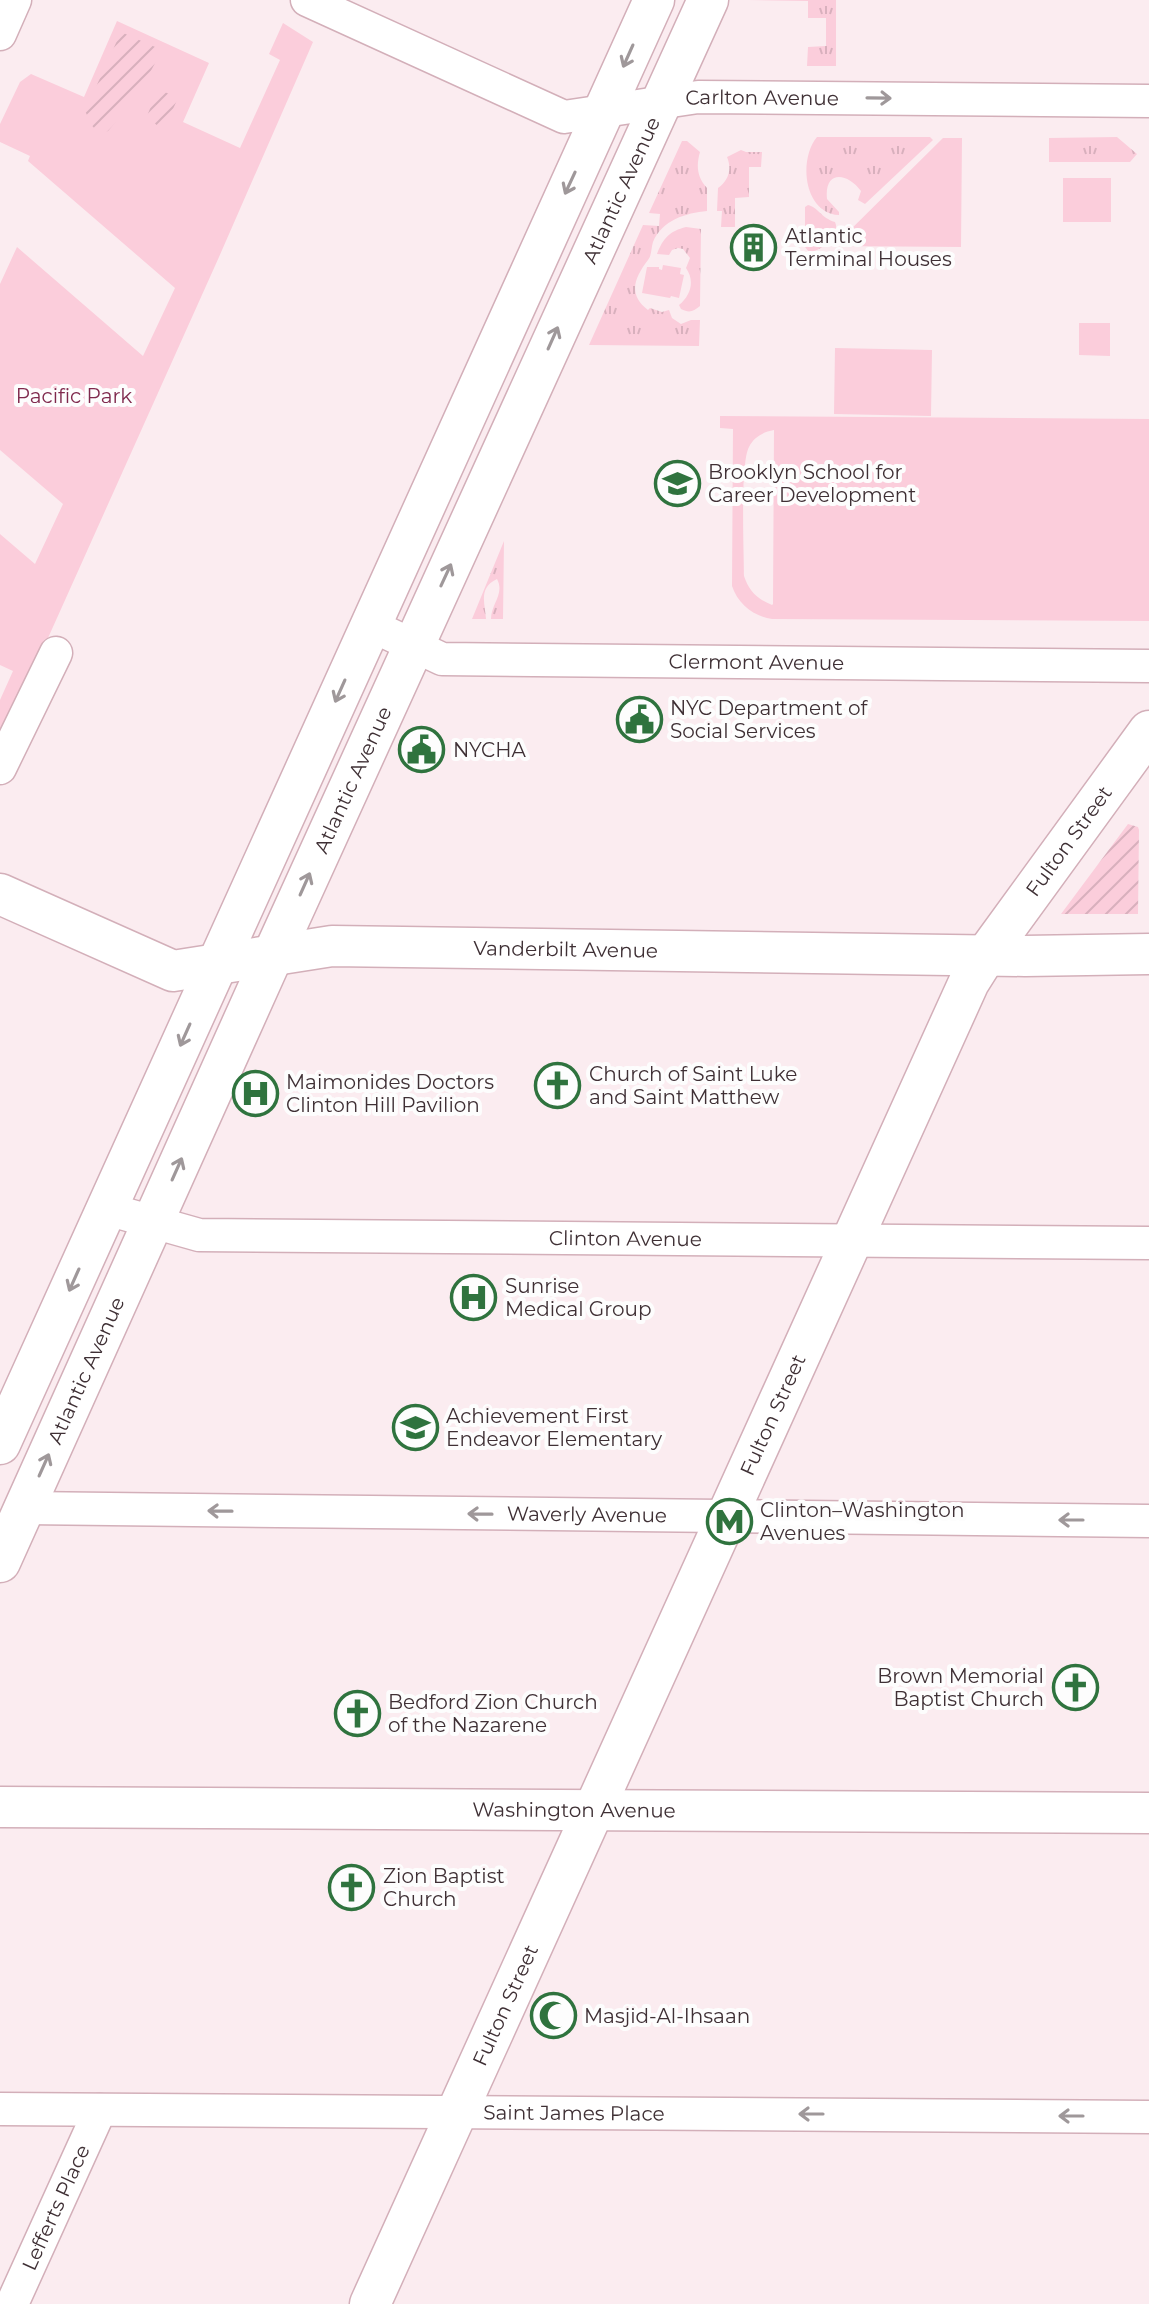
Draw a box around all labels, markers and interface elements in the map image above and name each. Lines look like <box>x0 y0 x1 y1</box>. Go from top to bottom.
one-way arrow <box>620 44 635 68</box>
street label: Carlton Avenue <box>684 85 839 111</box>
one-way arrow <box>865 91 892 106</box>
street label: Atlantic Avenue <box>578 113 665 267</box>
one-way arrow <box>562 170 577 194</box>
building icon: Atlantic Terminal Houses <box>730 223 778 271</box>
place label: Atlantic Terminal Houses <box>785 224 952 271</box>
one-way arrow <box>547 326 562 351</box>
park label: Pacific Park <box>16 384 132 408</box>
school or university icon: Brooklyn School for Career Development <box>653 460 701 508</box>
place label: Brooklyn School for Career Development <box>708 460 916 507</box>
one-way arrow <box>440 563 455 588</box>
street label: Clermont Avenue <box>668 649 844 675</box>
one-way arrow <box>332 679 347 703</box>
public building icon: NYC Department of Social Services <box>615 696 663 744</box>
place label: NYC Department of Social Services <box>670 696 869 743</box>
street label: Atlantic Avenue <box>309 703 397 857</box>
public building icon: NYCHA <box>398 726 446 774</box>
place label: NYCHA <box>453 738 526 762</box>
street label: Fulton Street <box>1021 781 1117 901</box>
one-way arrow <box>298 873 313 897</box>
street label: Vanderbilt Avenue <box>473 936 658 963</box>
one-way arrow <box>177 1023 192 1047</box>
church icon: Church of Saint Luke and Saint Matthew <box>534 1061 582 1109</box>
place label: Church of Saint Luke and Saint Matthew <box>589 1062 797 1109</box>
hospital icon: Maimonides Doctors Clinton Hill Pavilion <box>231 1070 279 1118</box>
place label: Maimonides Doctors Clinton Hill Pavilion <box>286 1070 494 1117</box>
one-way arrow <box>170 1157 185 1181</box>
street label: Clinton Avenue <box>549 1226 702 1251</box>
one-way arrow <box>66 1268 81 1292</box>
hospital icon: Sunrise Medical Group <box>450 1274 498 1322</box>
place label: Sunrise Medical Group <box>505 1274 652 1321</box>
street label: Atlantic Avenue <box>43 1293 130 1448</box>
street label: Fulton Street <box>735 1351 811 1479</box>
school or university icon: Achievement First Endeavor Elementary <box>391 1403 439 1451</box>
place label: Achievement First Endeavor Elementary <box>446 1404 662 1451</box>
one-way arrow <box>37 1453 52 1477</box>
metro station icon: Clinton–Washington Avenues <box>705 1497 753 1545</box>
place label: Clinton–Washington Avenues <box>760 1498 964 1545</box>
street label: Waverly Avenue <box>507 1502 667 1527</box>
one-way arrow <box>207 1503 234 1518</box>
one-way arrow <box>467 1506 494 1522</box>
one-way arrow <box>1058 1512 1085 1528</box>
church icon: Brown Memorial Baptist Church <box>1051 1663 1099 1711</box>
place label: Brown Memorial Baptist Church <box>877 1664 1044 1711</box>
church icon: Bedford Zion Church of the Nazarene <box>333 1689 381 1737</box>
place label: Bedford Zion Church of the Nazarene <box>388 1690 598 1737</box>
street label: Washington Avenue <box>472 1797 676 1823</box>
church icon: Zion Baptist Church <box>328 1864 376 1912</box>
place label: Zion Baptist Church <box>383 1864 505 1911</box>
street label: Fulton Street <box>467 1941 543 2070</box>
mosque icon: Masjid-Al-Ihsaan <box>529 1992 577 2040</box>
place label: Masjid-Al-Ihsaan <box>584 2004 750 2028</box>
street label: Saint James Place <box>483 2100 665 2126</box>
one-way arrow <box>798 2106 825 2122</box>
one-way arrow <box>1058 2108 1085 2124</box>
street label: Lefferts Place <box>17 2141 95 2274</box>

